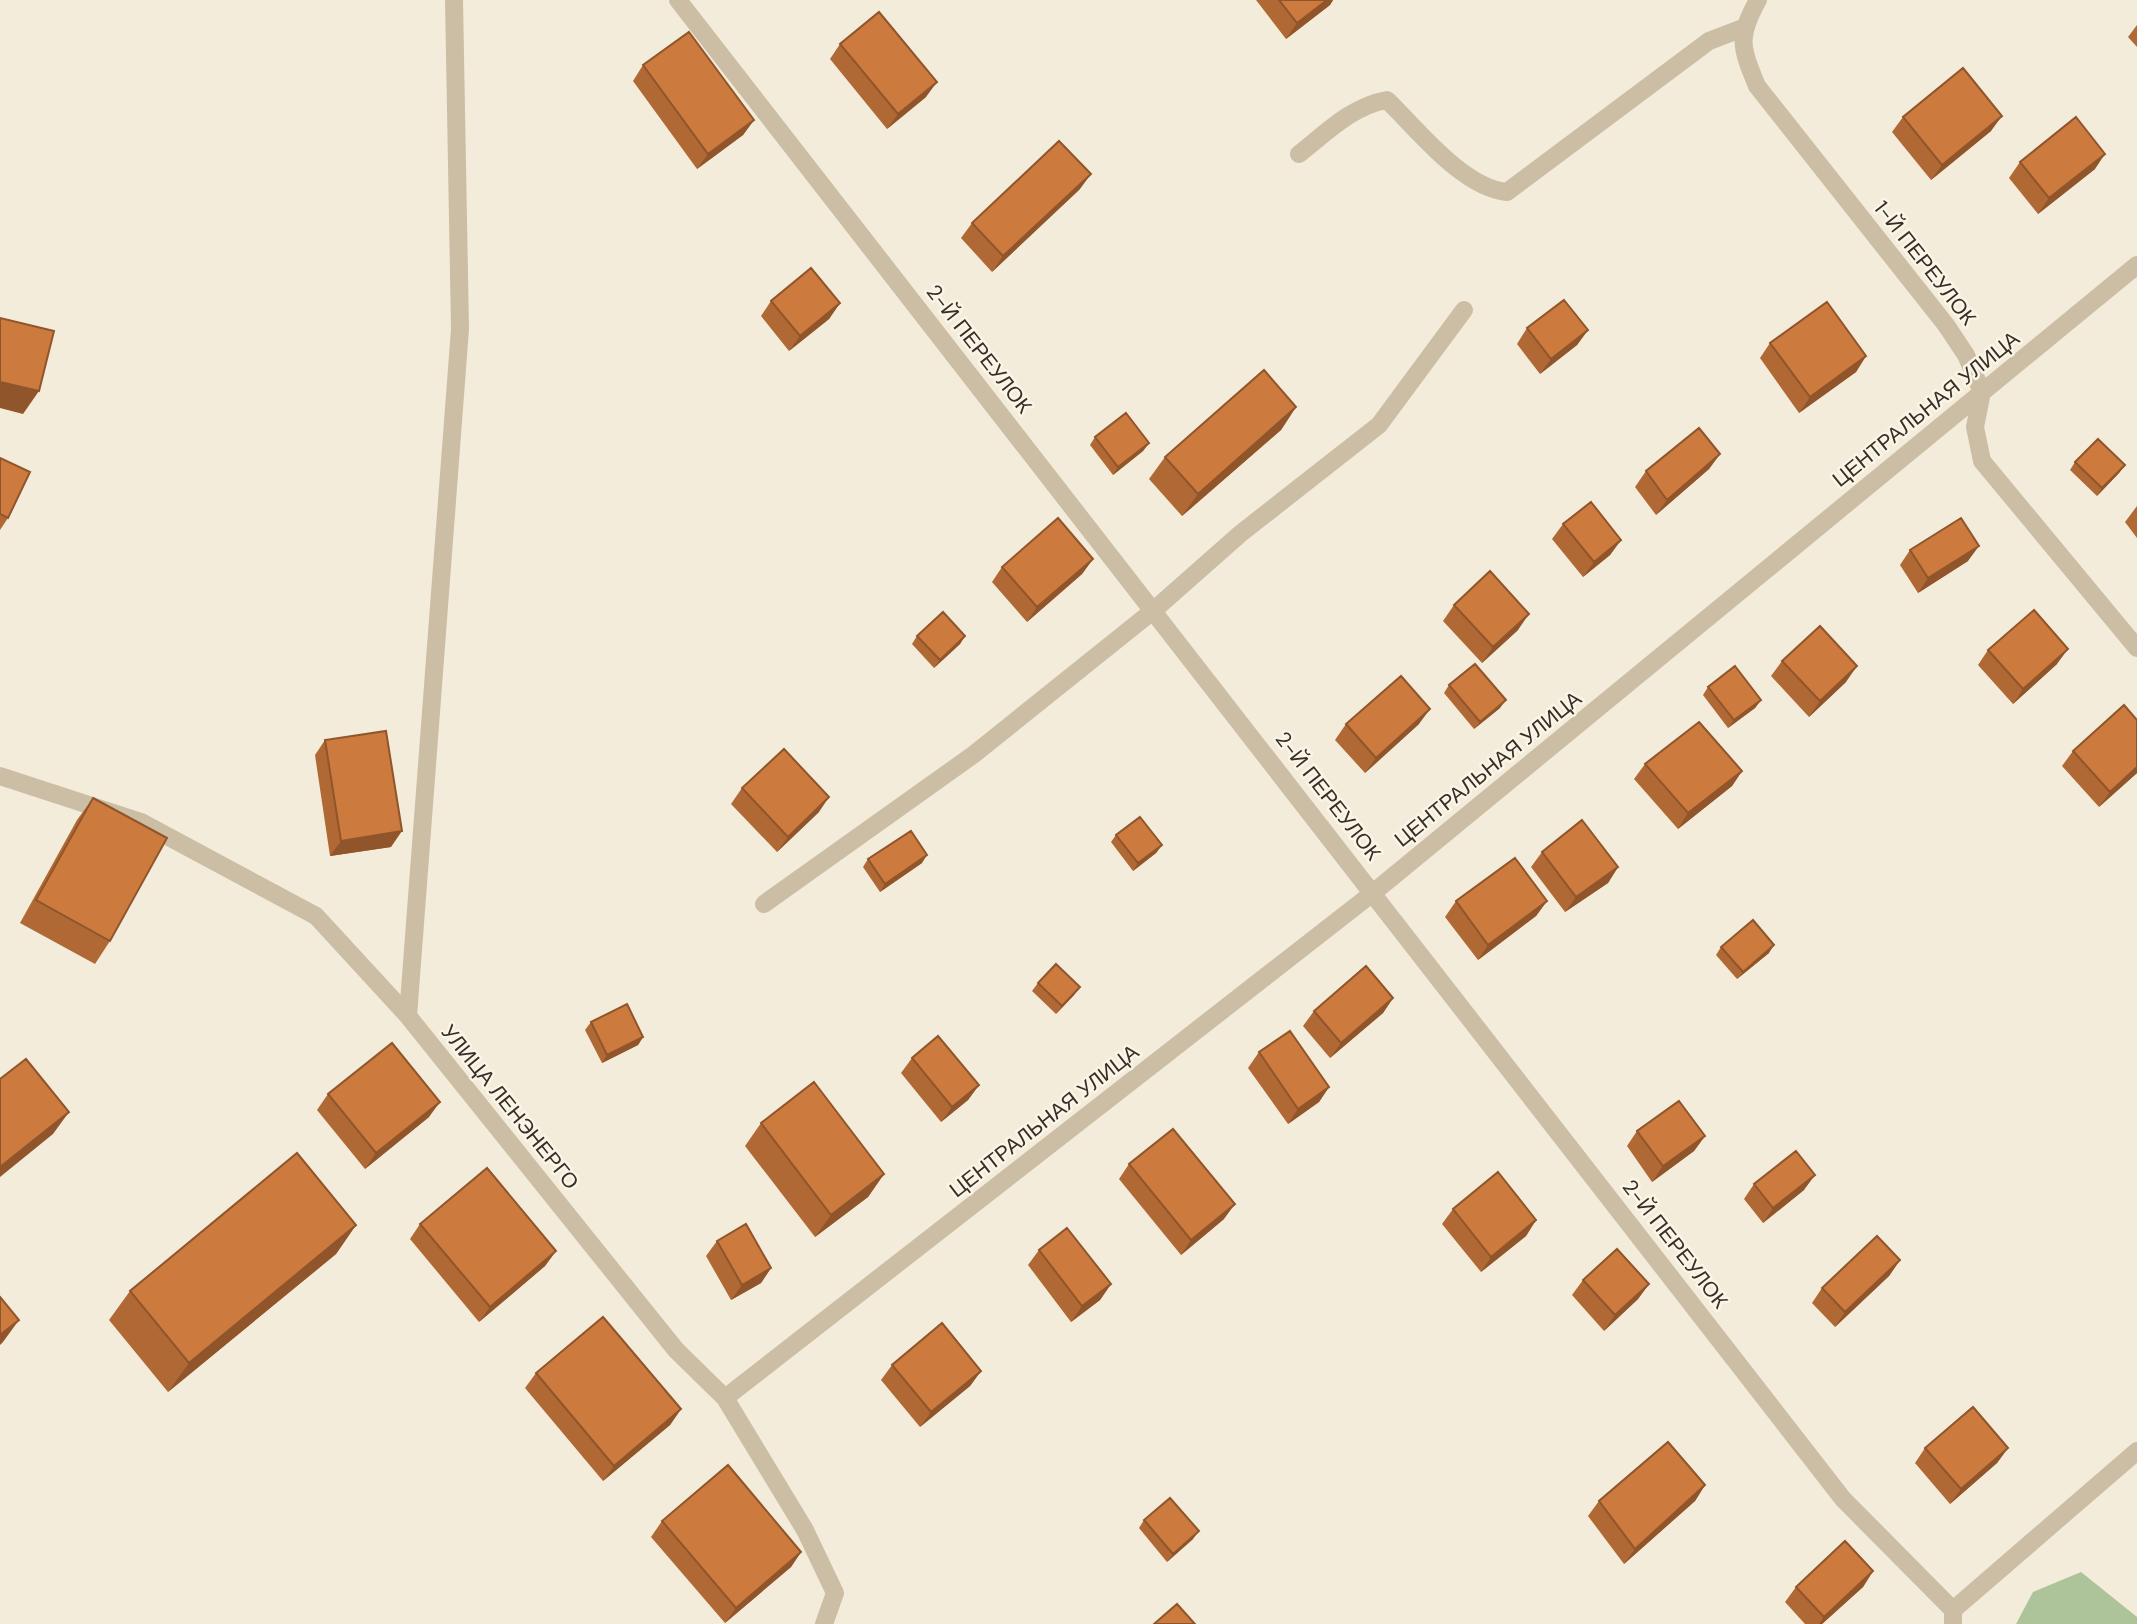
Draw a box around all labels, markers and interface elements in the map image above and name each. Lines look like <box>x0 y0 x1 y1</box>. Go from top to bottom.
street label: 1-Й ПЕРЕУЛОК <box>1868 195 1983 332</box>
street label: 2-Й ПЕРЕУЛОК <box>920 279 1039 420</box>
street label: ЦЕНТРАЛЬНАЯ УЛИЦА <box>1827 325 2025 493</box>
street label: ЦЕНТРАЛЬНАЯ УЛИЦА <box>1389 685 1587 853</box>
street label: 2-Й ПЕРЕУЛОК <box>1269 726 1388 867</box>
street label: УЛИЦА ЛЕНЭНЕРГО <box>435 1019 585 1195</box>
street label: ЦЕНТРАЛЬНАЯ УЛИЦА <box>944 1038 1144 1204</box>
street label: 2-Й ПЕРЕУЛОК <box>1616 1174 1735 1315</box>

